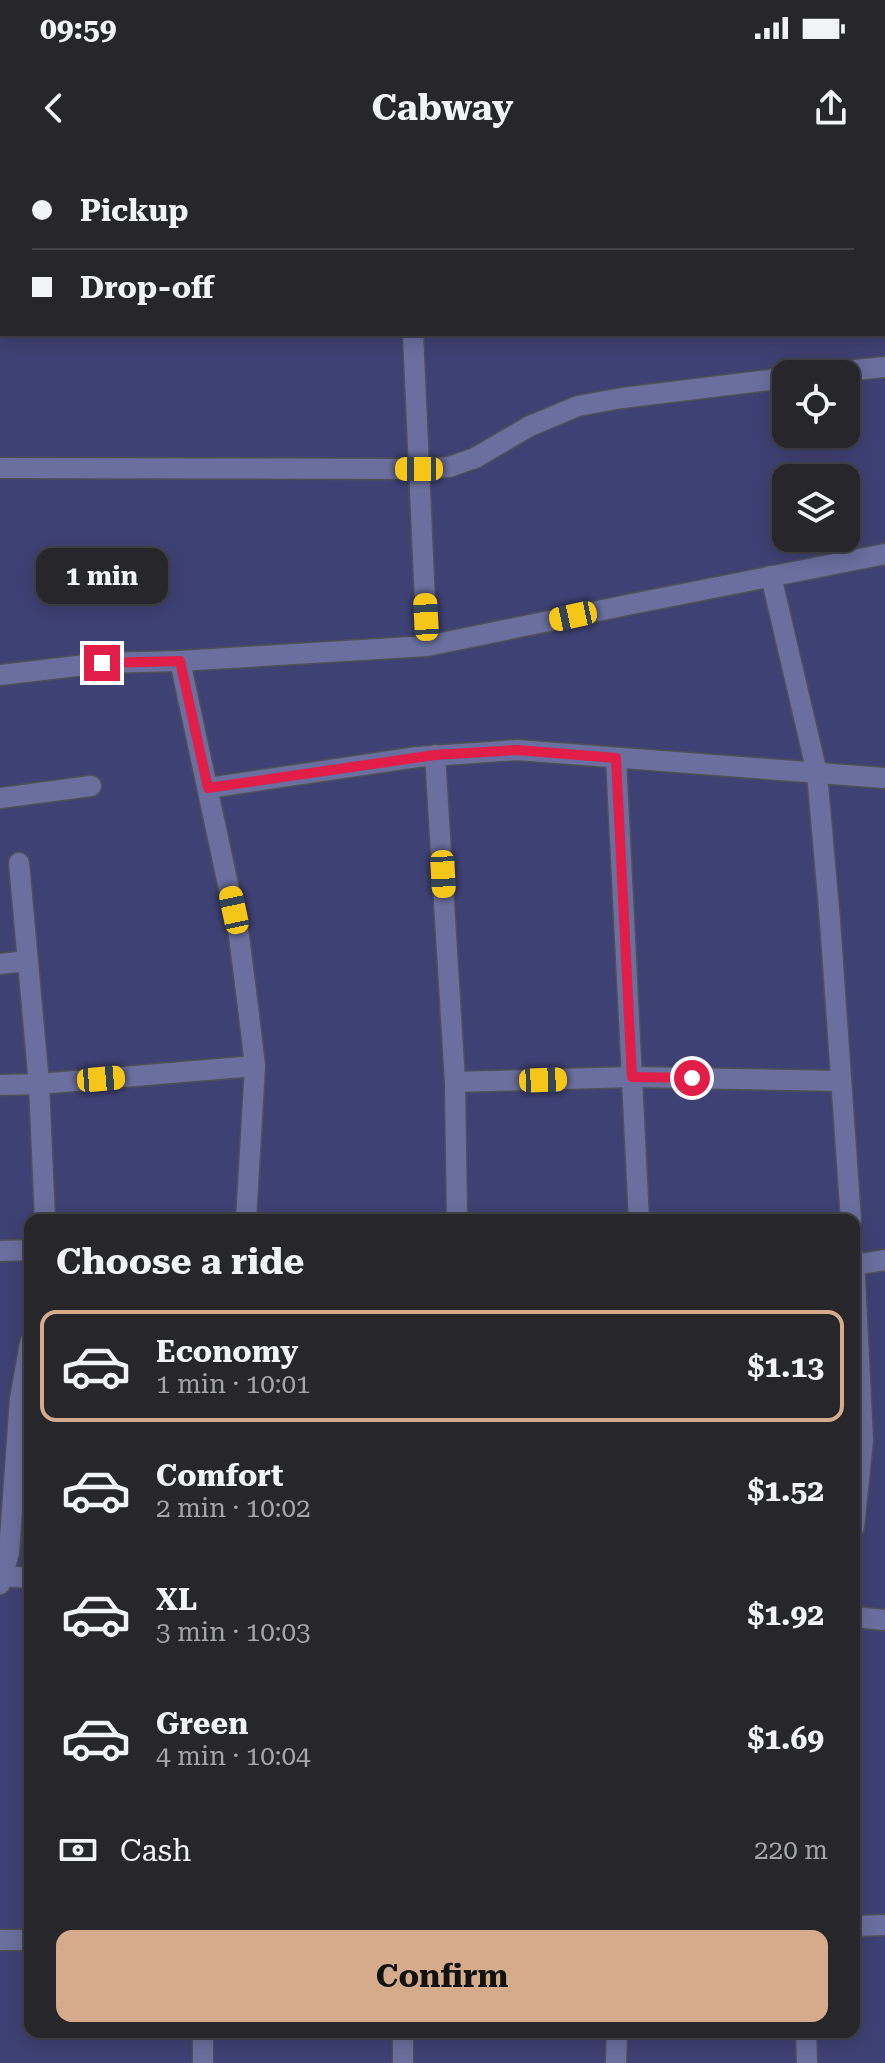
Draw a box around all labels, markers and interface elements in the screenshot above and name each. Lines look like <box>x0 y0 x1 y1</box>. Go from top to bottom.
text: 09:59 <box>40 11 117 46</box>
icon: back <box>32 86 76 130</box>
icon: share <box>809 86 853 130</box>
text: Cabway <box>371 87 514 129</box>
text: Pickup <box>80 193 188 228</box>
text: Drop-off <box>80 270 214 305</box>
map controls <box>772 360 860 552</box>
button: locate <box>772 360 860 448</box>
car <box>395 457 443 481</box>
button: layers <box>772 464 860 552</box>
callout: 1 min <box>36 547 168 603</box>
text: 1 min <box>66 561 138 591</box>
car <box>413 592 439 642</box>
car <box>547 599 599 633</box>
route end <box>84 645 120 681</box>
car <box>430 849 456 899</box>
car <box>217 884 251 936</box>
route start <box>674 1060 710 1096</box>
car <box>76 1065 126 1093</box>
car <box>519 1067 567 1093</box>
text: Choose a ride <box>56 1241 304 1283</box>
icon: car <box>60 1330 132 1402</box>
text: Economy <box>156 1334 298 1369</box>
text: $1.13 <box>747 1349 824 1384</box>
text: 1 min · 10:01 <box>156 1369 311 1399</box>
icon: car <box>60 1454 132 1526</box>
text: Comfort <box>156 1458 283 1493</box>
text: $1.52 <box>747 1473 824 1508</box>
text: 2 min · 10:02 <box>156 1493 311 1523</box>
icon: car <box>60 1578 132 1650</box>
text: XL <box>156 1582 197 1617</box>
text: $1.92 <box>747 1597 824 1632</box>
text: 3 min · 10:03 <box>156 1617 311 1647</box>
icon: car <box>60 1702 132 1774</box>
text: Green <box>156 1706 248 1741</box>
text: $1.69 <box>747 1721 824 1756</box>
text: 4 min · 10:04 <box>156 1741 311 1771</box>
icon: cash <box>56 1828 100 1872</box>
text: Cash <box>120 1833 191 1868</box>
text: 220 m <box>754 1835 828 1865</box>
button: Confirm <box>56 1930 828 2022</box>

